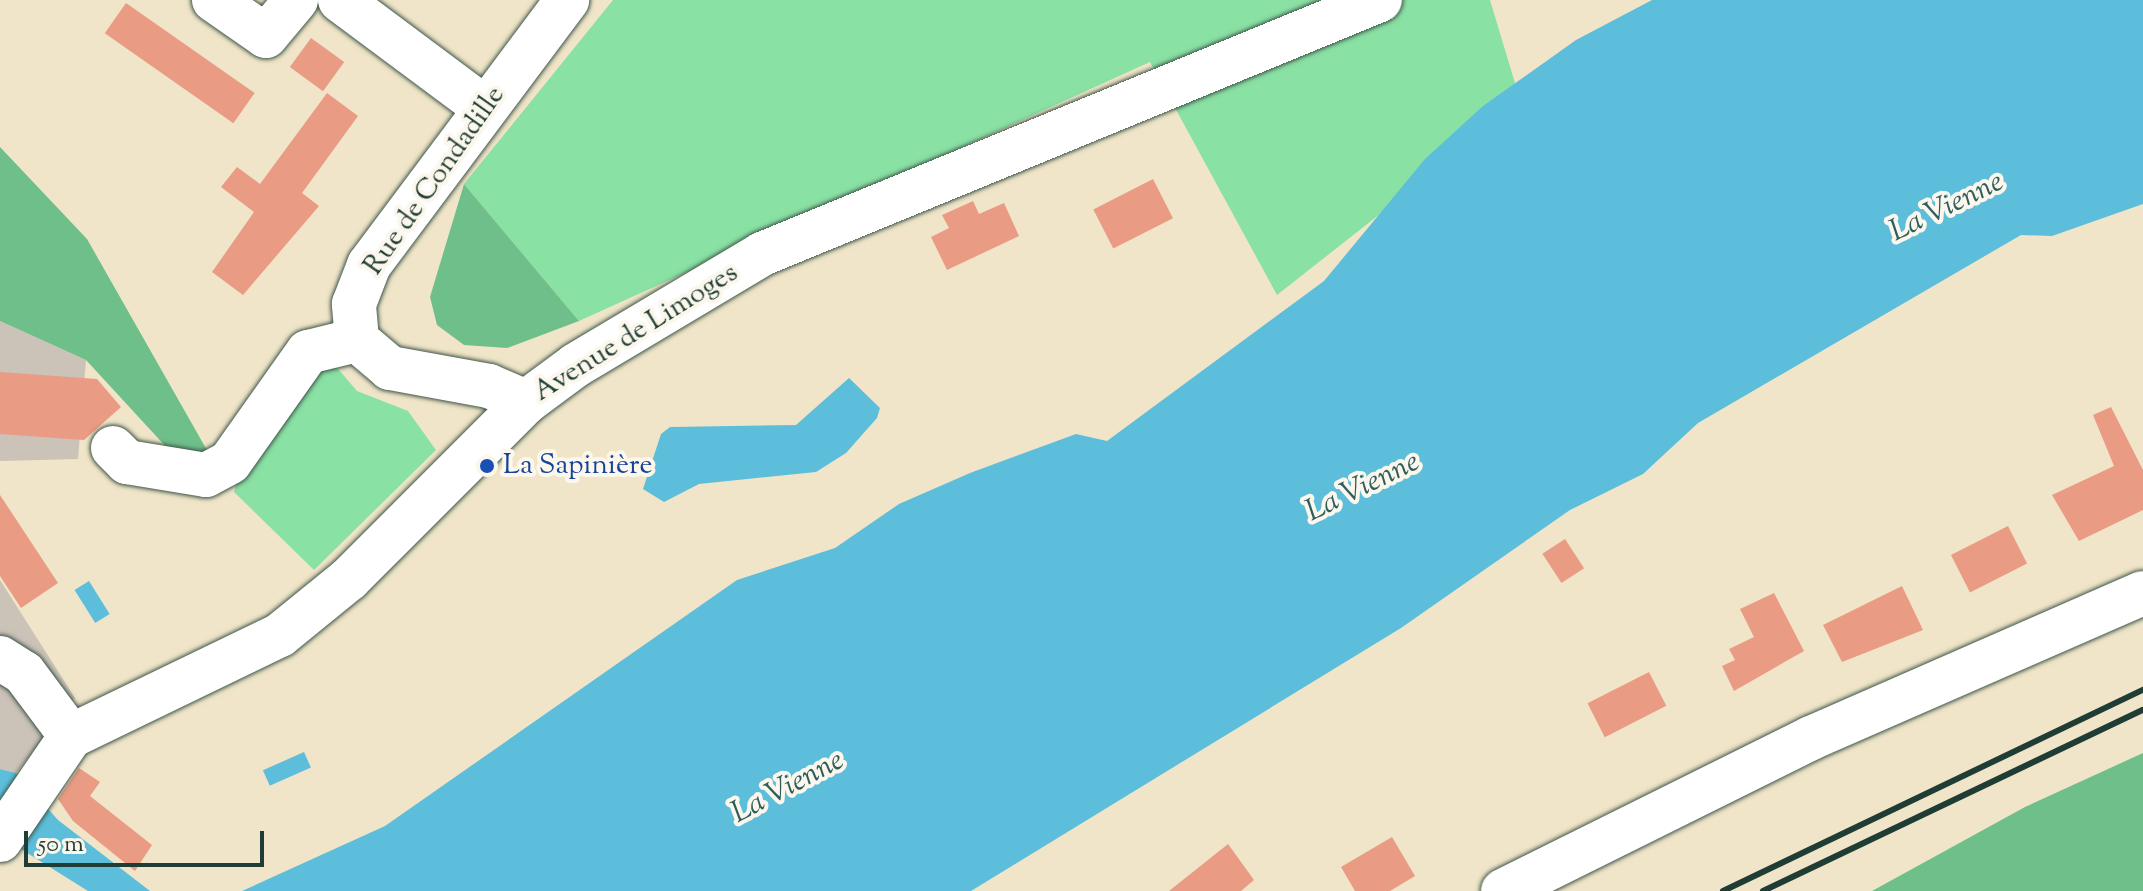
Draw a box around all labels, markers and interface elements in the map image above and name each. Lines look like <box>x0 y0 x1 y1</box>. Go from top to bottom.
street label: Rue de Condadille <box>357 80 513 282</box>
water label: La Vienne <box>1884 165 2010 251</box>
street label: Avenue de Limoges <box>528 257 744 409</box>
water label: La Vienne <box>1300 445 1426 531</box>
place label: La Sapinière <box>503 449 653 483</box>
marker: La Sapinière <box>478 457 496 475</box>
water label: La Vienne <box>726 743 850 833</box>
scale bar <box>28 815 268 865</box>
text: 50 m <box>38 828 84 862</box>

